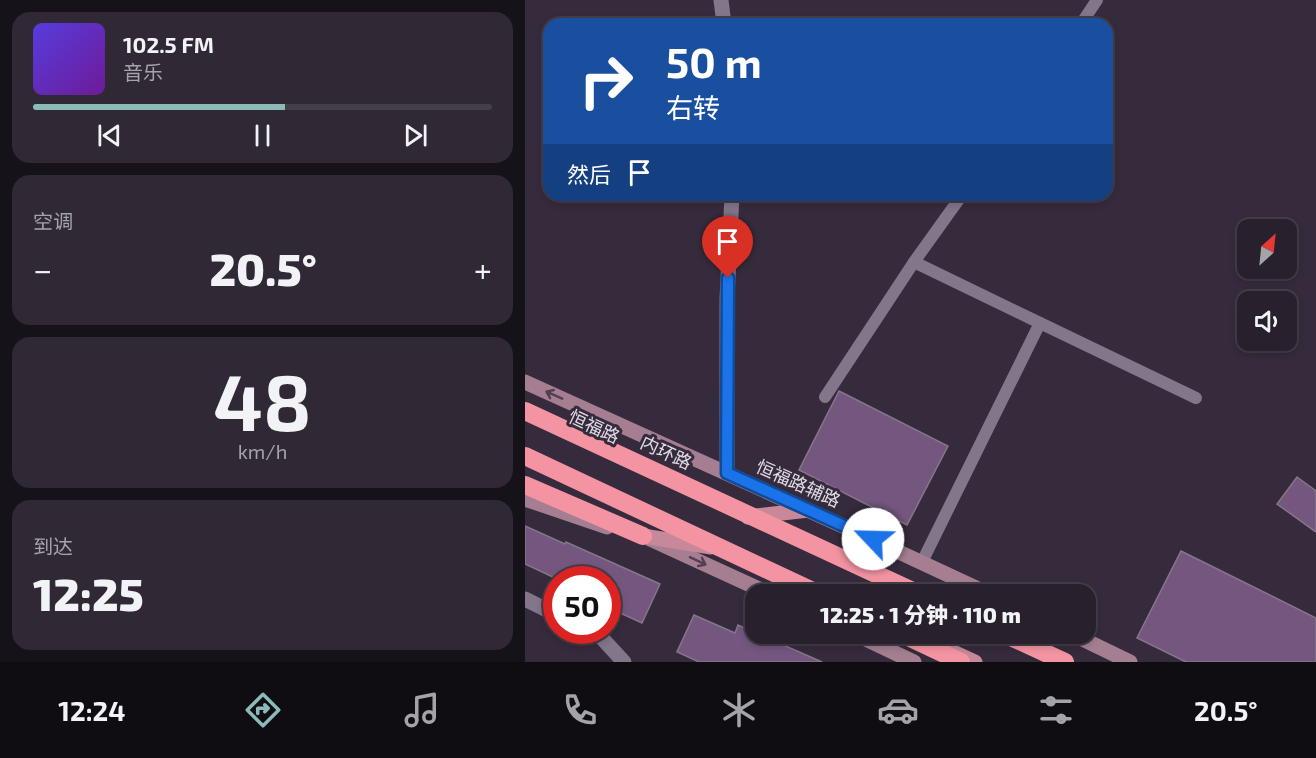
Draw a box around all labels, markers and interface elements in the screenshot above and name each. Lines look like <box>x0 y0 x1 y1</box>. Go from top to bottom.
text: 102.5 FM <box>123 31 214 57</box>
text: 50 m <box>666 36 762 86</box>
icon: right <box>567 42 645 120</box>
text: 音乐 <box>123 60 163 84</box>
text: 右转 <box>666 91 720 123</box>
icon: previous <box>93 119 126 152</box>
icon: pause <box>246 119 279 152</box>
icon: next <box>399 119 432 152</box>
icon: arrive <box>623 156 656 189</box>
text: 然后 <box>567 161 611 187</box>
text: 空调 <box>33 209 73 233</box>
pin <box>702 216 753 278</box>
north arrow <box>1237 219 1297 279</box>
map controls <box>1237 219 1297 351</box>
icon: arrive <box>711 225 744 258</box>
text: 20.5° <box>209 241 317 295</box>
text: − <box>33 249 52 289</box>
text: + <box>474 249 492 289</box>
button: sound <box>1237 291 1297 351</box>
text: 48 <box>213 353 312 447</box>
one-way arrow <box>545 389 563 401</box>
street label: 恒福路 <box>565 405 624 447</box>
street label: 内环路 <box>637 431 696 473</box>
text: km/h <box>238 439 287 463</box>
street label: 恒福路辅路 <box>753 455 844 511</box>
position arrow <box>841 507 905 571</box>
text: 到达 <box>33 534 73 558</box>
one-way arrow <box>689 556 707 568</box>
text: 12:25 <box>33 566 144 620</box>
speed limit sign: 50 <box>543 566 621 644</box>
text: 12:25 · 1 分钟 · 110 m <box>820 601 1021 627</box>
icon: directions <box>242 689 284 731</box>
icon: music <box>401 689 443 731</box>
icon: phone <box>559 689 601 731</box>
icon: climate <box>718 689 760 731</box>
icon: car <box>877 689 919 731</box>
icon: filters <box>1035 689 1077 731</box>
text: 12:24 <box>58 694 126 726</box>
text: 20.5° <box>1194 694 1258 726</box>

